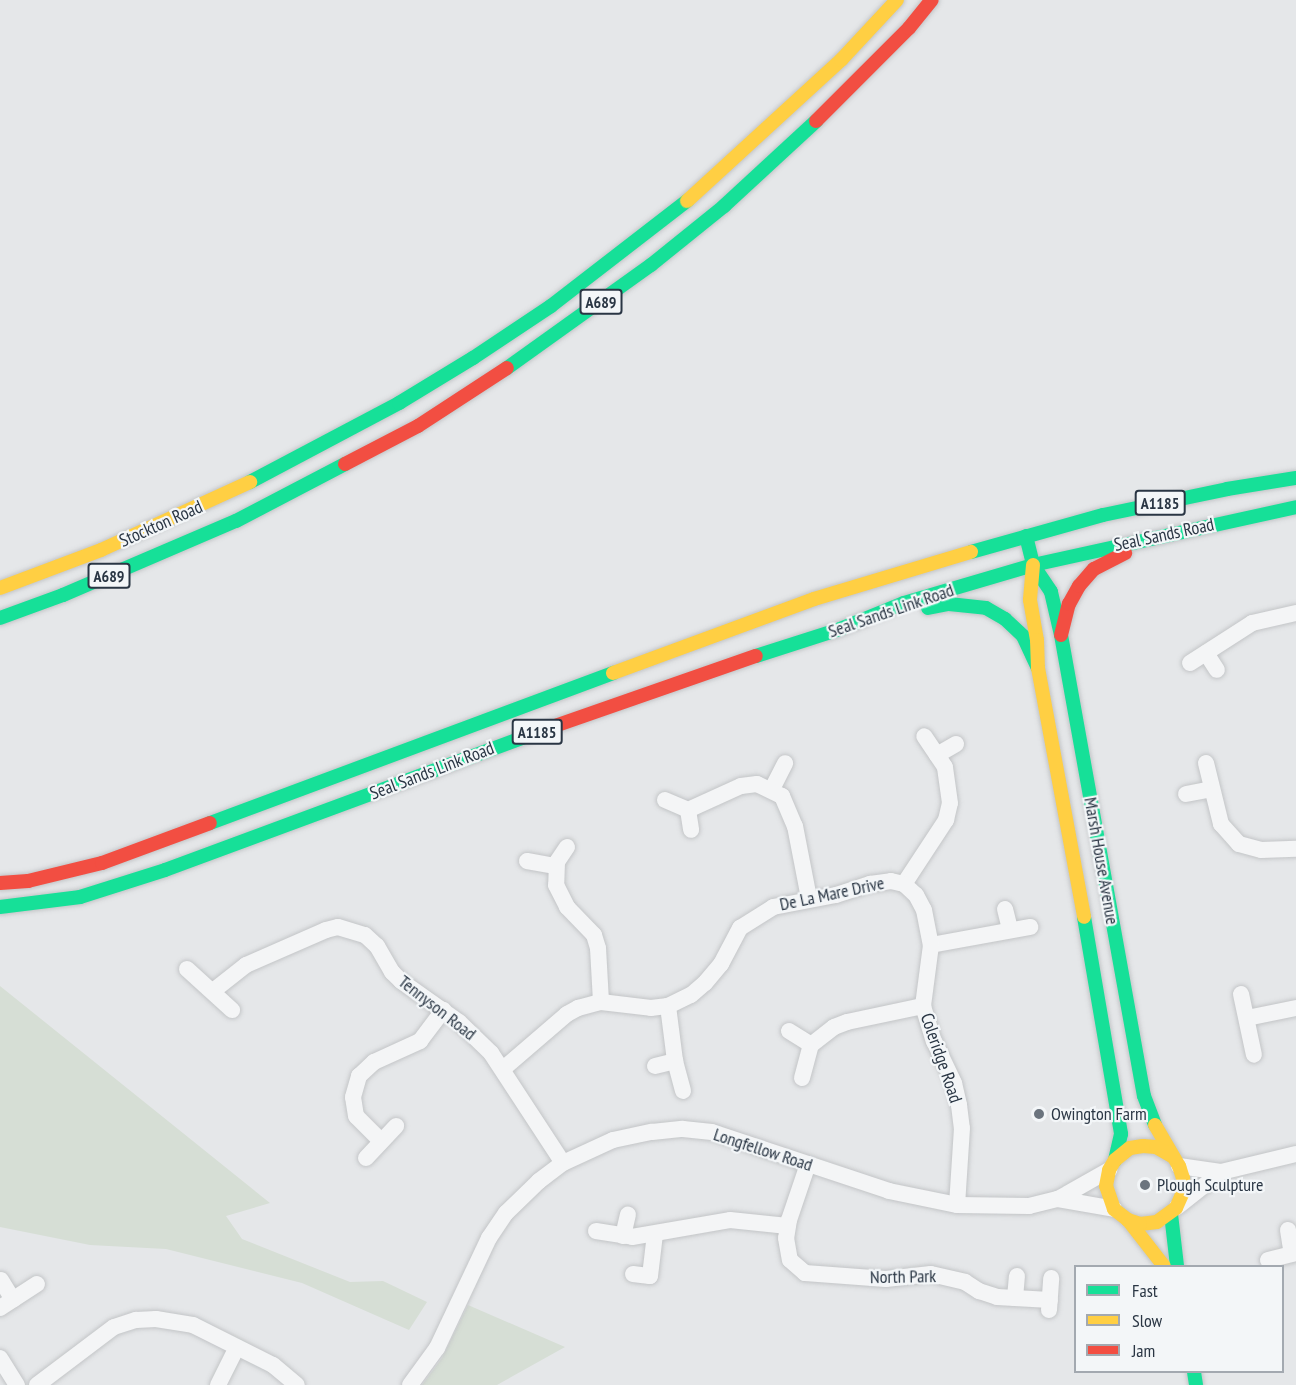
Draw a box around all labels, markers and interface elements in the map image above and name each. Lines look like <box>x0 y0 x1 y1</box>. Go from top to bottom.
road number: A689 <box>578 289 624 315</box>
road number: A1185 <box>1134 490 1186 516</box>
street label: Stockton Road <box>116 496 206 552</box>
street label: Seal Sands Road <box>1112 514 1216 556</box>
road number: A689 <box>86 563 132 589</box>
street label: Seal Sands Link Road <box>825 579 957 643</box>
road number: A1185 <box>512 719 562 745</box>
street label: Seal Sands Link Road <box>367 737 497 805</box>
street label: Marsh House Avenue <box>1079 795 1123 927</box>
street label: De La Mare Drive <box>778 872 886 916</box>
street label: Tennyson Road <box>394 971 480 1045</box>
street label: Coleridge Road <box>916 1010 966 1106</box>
place label: Owington Farm <box>1051 1103 1147 1125</box>
marker: Owington Farm <box>1032 1107 1046 1121</box>
street label: Longfellow Road <box>711 1124 815 1176</box>
place label: Plough Sculpture <box>1157 1174 1263 1196</box>
marker: Plough Sculpture <box>1138 1178 1152 1192</box>
legend <box>1074 1265 1284 1373</box>
street label: North Park <box>870 1266 936 1288</box>
text: Fast <box>1132 1279 1158 1302</box>
text: Slow <box>1132 1309 1162 1332</box>
text: Jam <box>1132 1339 1155 1362</box>

